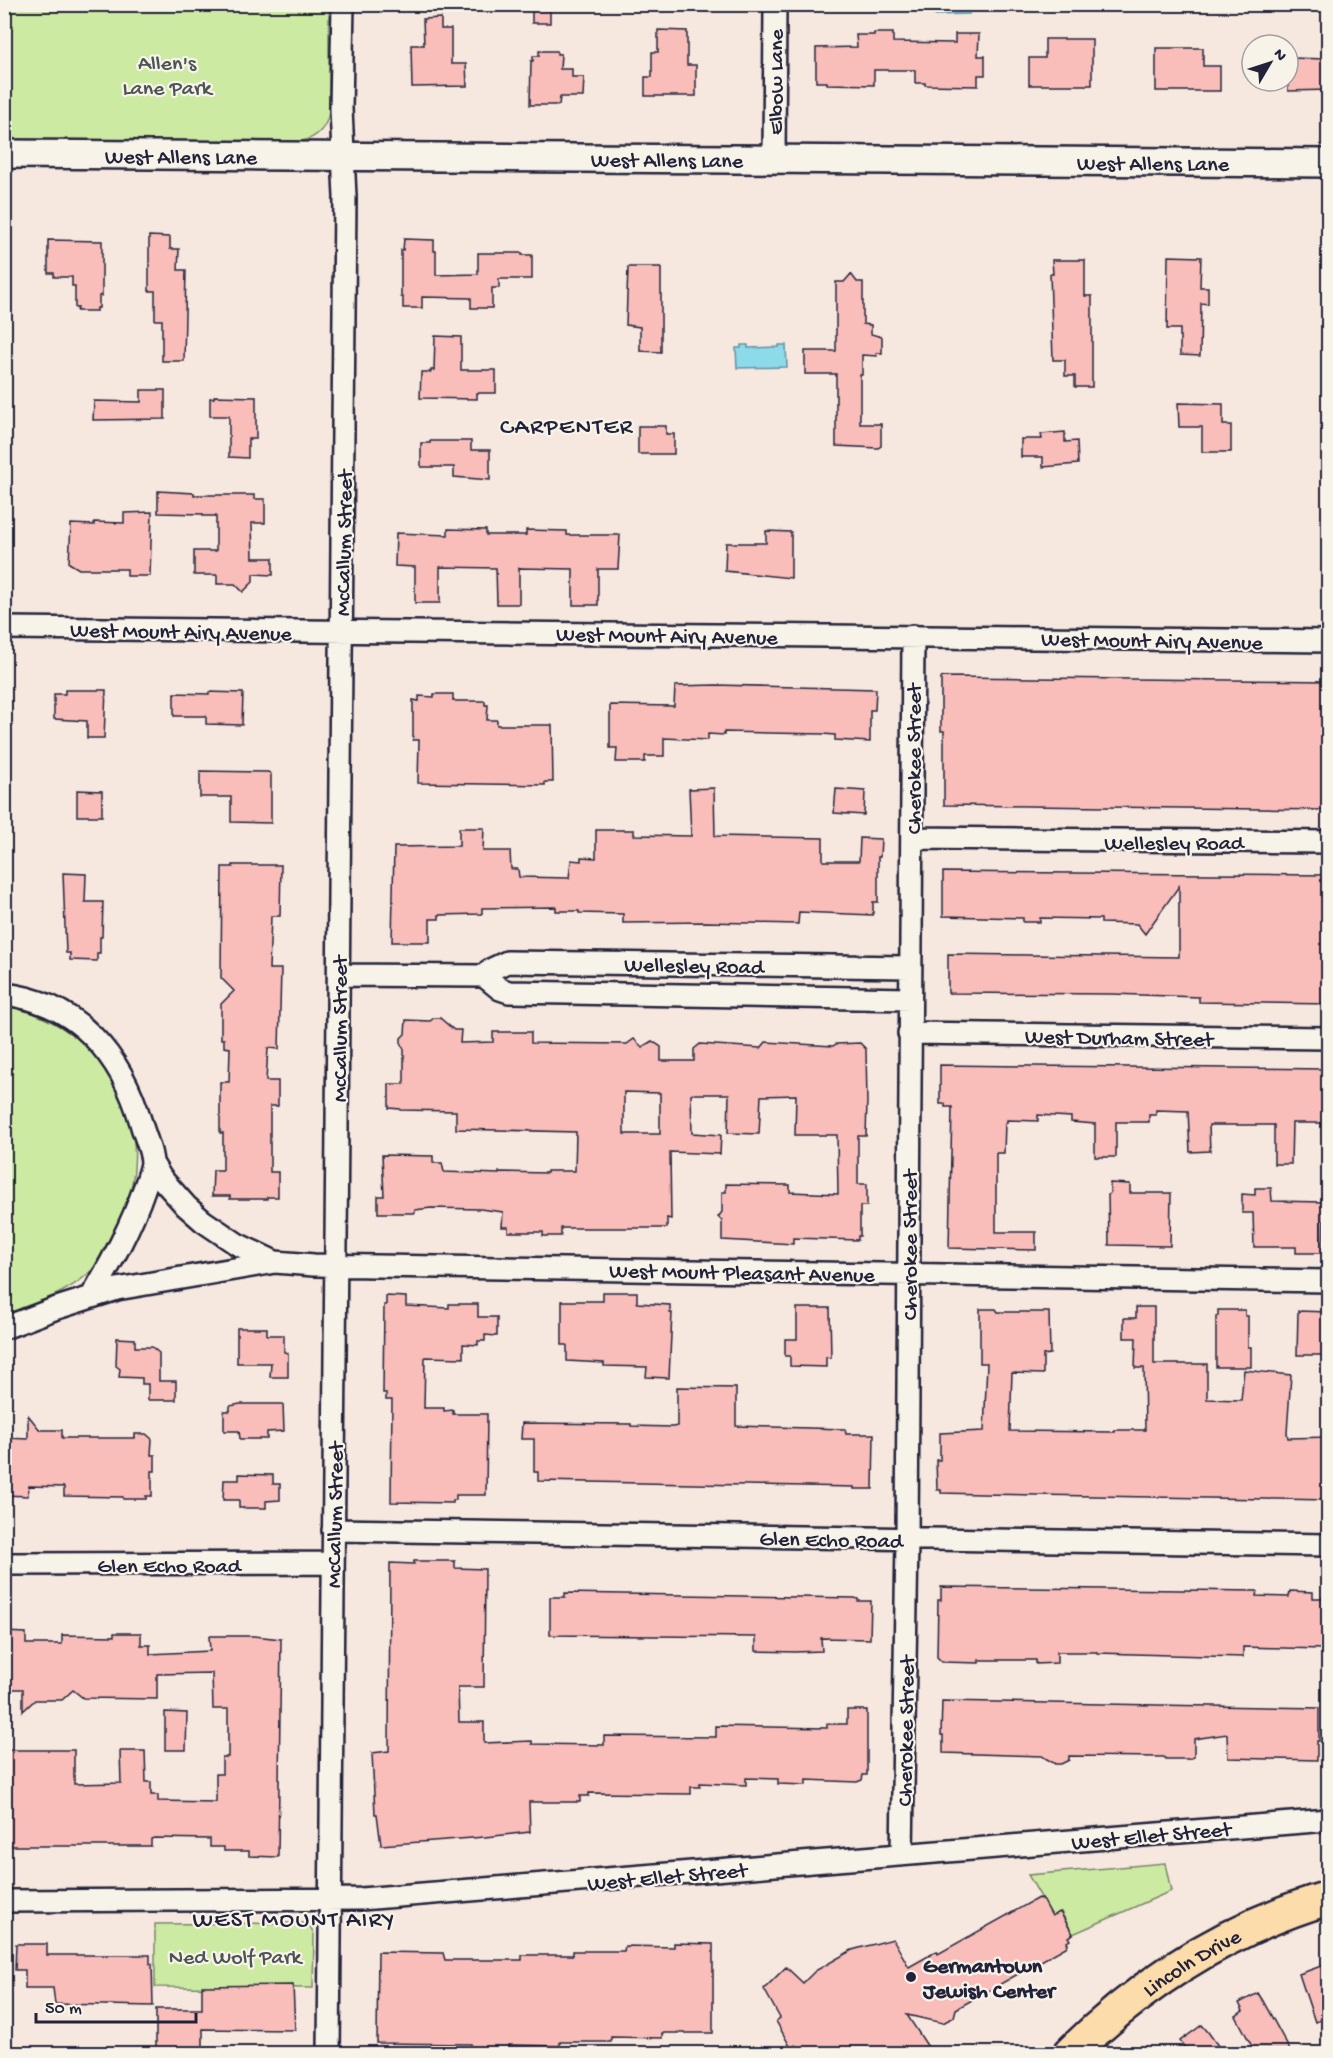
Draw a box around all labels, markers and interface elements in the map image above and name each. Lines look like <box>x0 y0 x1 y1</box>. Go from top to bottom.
street label: Elbow Lane <box>765 28 791 135</box>
north arrow <box>1240 33 1300 93</box>
text: N <box>1268 46 1290 66</box>
park label: Allen's Lane Park <box>122 52 214 103</box>
street label: West Allens Lane <box>105 146 258 173</box>
street label: West Allens Lane <box>591 149 744 176</box>
street label: West Allens Lane <box>1077 152 1230 179</box>
district label: CARPENTER <box>500 414 634 443</box>
street label: McCallum Street <box>332 468 360 616</box>
street label: West Mount Airy Avenue <box>70 619 293 649</box>
street label: West Mount Airy Avenue <box>556 623 779 653</box>
street label: West Mount Airy Avenue <box>1041 628 1264 658</box>
street label: Cherokee Street <box>903 682 929 834</box>
street label: Wellesley Road <box>1104 832 1246 858</box>
street label: McCallum Street <box>329 954 355 1102</box>
street label: Wellesley Road <box>624 954 766 982</box>
street label: West Durham Street <box>1025 1025 1215 1055</box>
street label: Cherokee Street <box>899 1168 925 1320</box>
street label: West Mount Pleasant Avenue <box>609 1260 876 1290</box>
street label: McCallum Street <box>323 1440 351 1588</box>
street label: Glen Echo Road <box>759 1528 905 1556</box>
street label: Glen Echo Road <box>97 1555 243 1581</box>
street label: Cherokee Street <box>894 1653 922 1807</box>
street label: West Ellet Street <box>1071 1818 1234 1858</box>
street label: West Ellet Street <box>587 1859 750 1899</box>
district label: WEST MOUNT AIRY <box>192 1907 396 1936</box>
street label: Lincoln Drive <box>1139 1925 1247 2004</box>
park label: Ned Wolf Park <box>169 1946 304 1972</box>
place label: Germantown Jewish Center <box>922 1955 1057 2006</box>
marker: Germantown Jewish Center <box>904 1970 918 1984</box>
scale bar <box>36 1986 196 2024</box>
text: 50 m <box>45 1999 82 2020</box>

